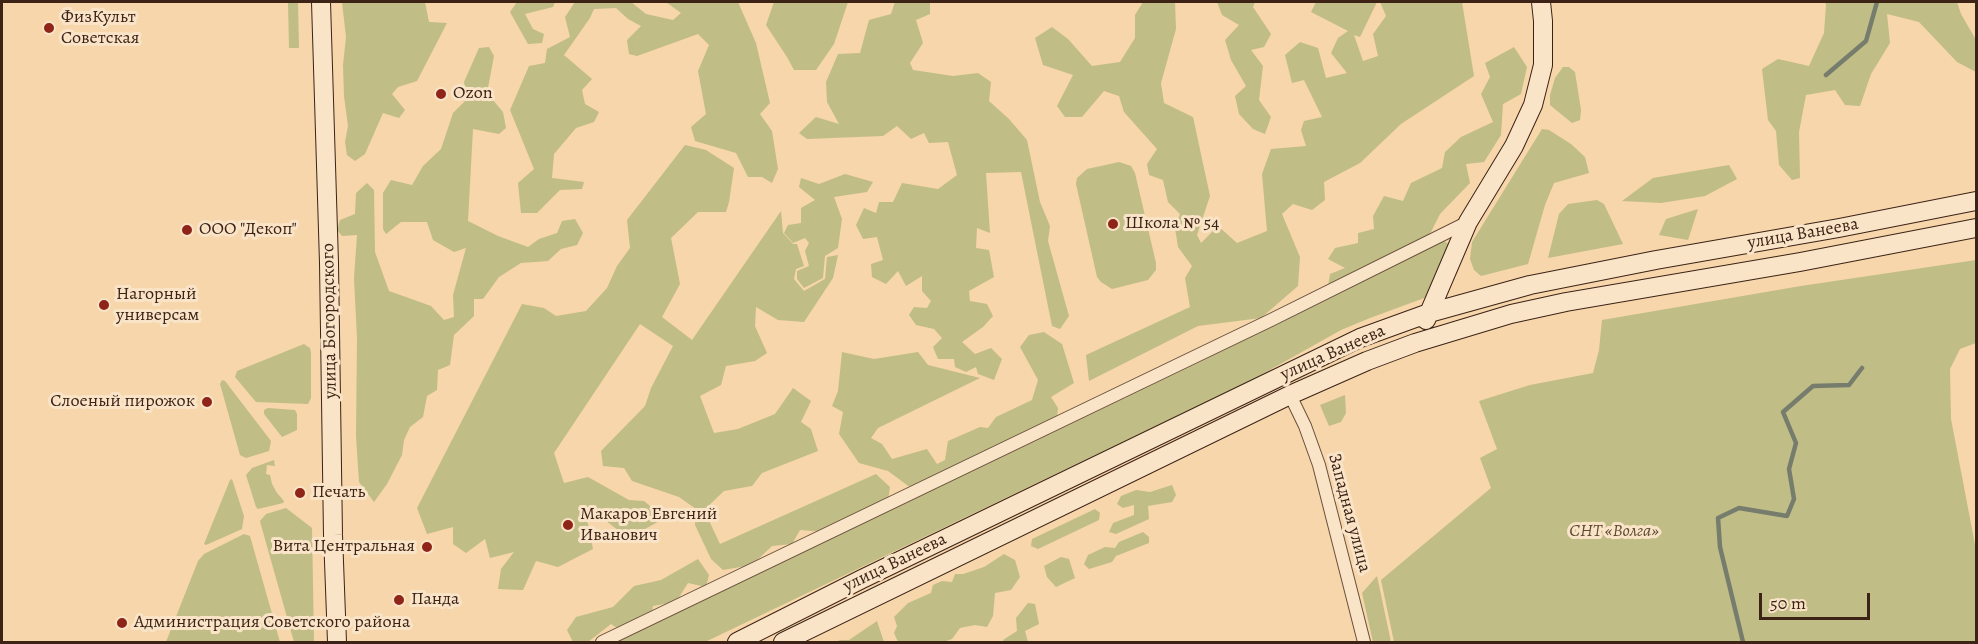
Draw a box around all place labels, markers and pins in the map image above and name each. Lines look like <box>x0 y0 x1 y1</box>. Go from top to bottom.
place label: ФизКульт Советская <box>61 7 140 50</box>
marker: ФизКульт Советская <box>42 21 56 35</box>
place label: Ozon <box>453 83 493 105</box>
marker: Ozon <box>434 87 448 101</box>
place label: Школа № 54 <box>1125 213 1219 235</box>
marker: Школа № 54 <box>1106 217 1120 231</box>
place label: ООО "Декоп" <box>199 219 297 241</box>
marker: ООО "Декоп" <box>180 223 194 237</box>
place label: Нагорный универсам <box>116 284 199 326</box>
marker: Нагорный универсам <box>97 298 111 312</box>
place label: Слоеный пирожок <box>50 391 195 413</box>
marker: Слоеный пирожок <box>200 395 214 409</box>
place label: Печать <box>312 482 365 504</box>
marker: Печать <box>293 486 307 500</box>
place label: Макаров Евгений Иванович <box>580 504 717 546</box>
marker: Макаров Евгений Иванович <box>561 518 575 532</box>
place label: Вита Центральная <box>273 536 415 558</box>
marker: Вита Центральная <box>420 540 434 554</box>
place label: Панда <box>411 589 459 611</box>
marker: Панда <box>392 593 406 607</box>
place label: Администрация Советского района <box>134 612 410 634</box>
marker: Администрация Советского района <box>115 616 129 630</box>

